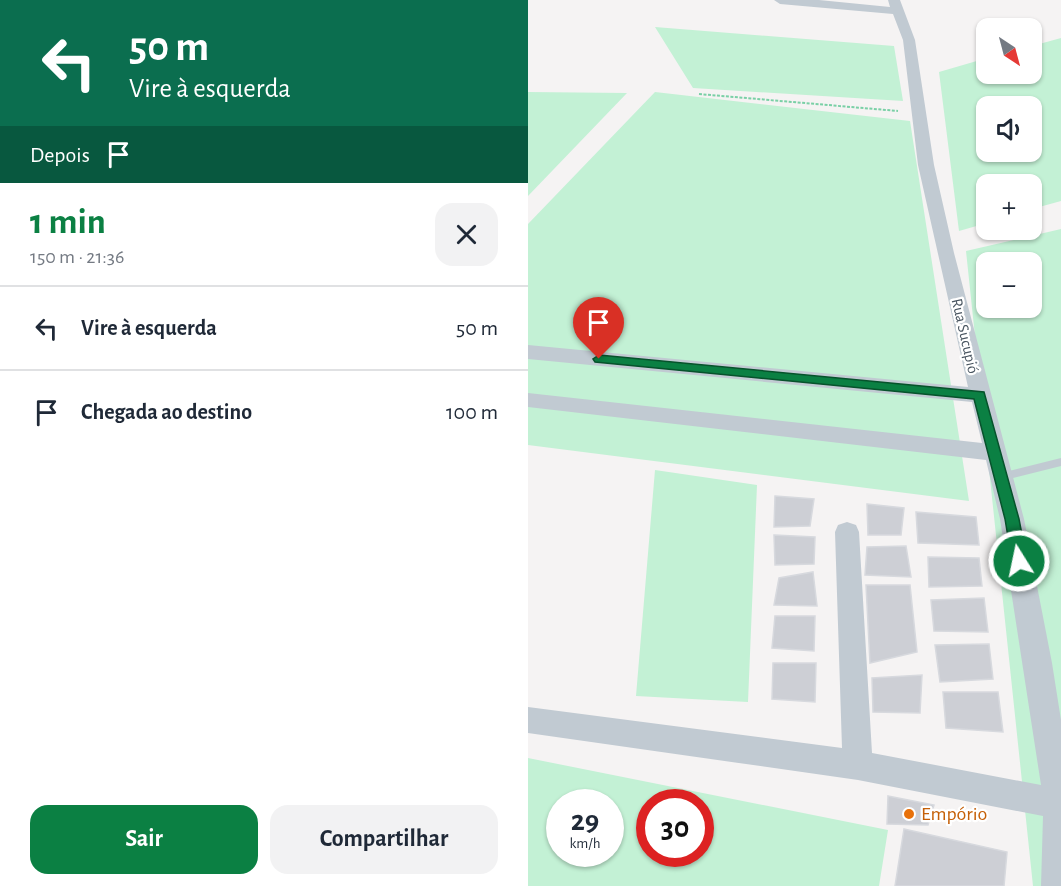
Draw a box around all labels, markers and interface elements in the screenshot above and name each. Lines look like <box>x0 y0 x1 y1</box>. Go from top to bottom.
north arrow <box>976 18 1042 84</box>
map controls <box>976 18 1042 318</box>
icon: left <box>30 24 108 102</box>
text: 50 m <box>129 26 209 68</box>
text: Vire à esquerda <box>129 75 291 102</box>
button: sound <box>976 96 1042 162</box>
icon: arrive <box>102 138 135 171</box>
text: Depois <box>30 144 90 166</box>
button: + <box>976 174 1042 240</box>
button: close <box>435 203 498 266</box>
text: 1 min <box>30 204 106 240</box>
text: 150 m · 21:36 <box>30 247 124 267</box>
button: − <box>976 252 1042 318</box>
pin <box>573 297 624 359</box>
street label: Rua Sucupió <box>949 297 981 375</box>
icon: arrive <box>582 306 615 339</box>
icon: left <box>30 312 63 345</box>
text: Vire à esquerda <box>81 317 217 339</box>
text: 50 m <box>456 317 498 339</box>
icon: arrive <box>30 396 63 429</box>
text: Chegada ao destino <box>81 401 252 423</box>
text: 100 m <box>446 401 498 423</box>
position arrow <box>987 529 1051 593</box>
speed limit sign: 30 <box>636 789 714 867</box>
place label: Empório <box>921 804 987 824</box>
button: Sair <box>30 805 258 874</box>
button: Compartilhar <box>270 805 498 874</box>
text: 29 <box>571 806 599 836</box>
marker: Empório <box>902 807 916 821</box>
text: km/h <box>570 836 600 851</box>

